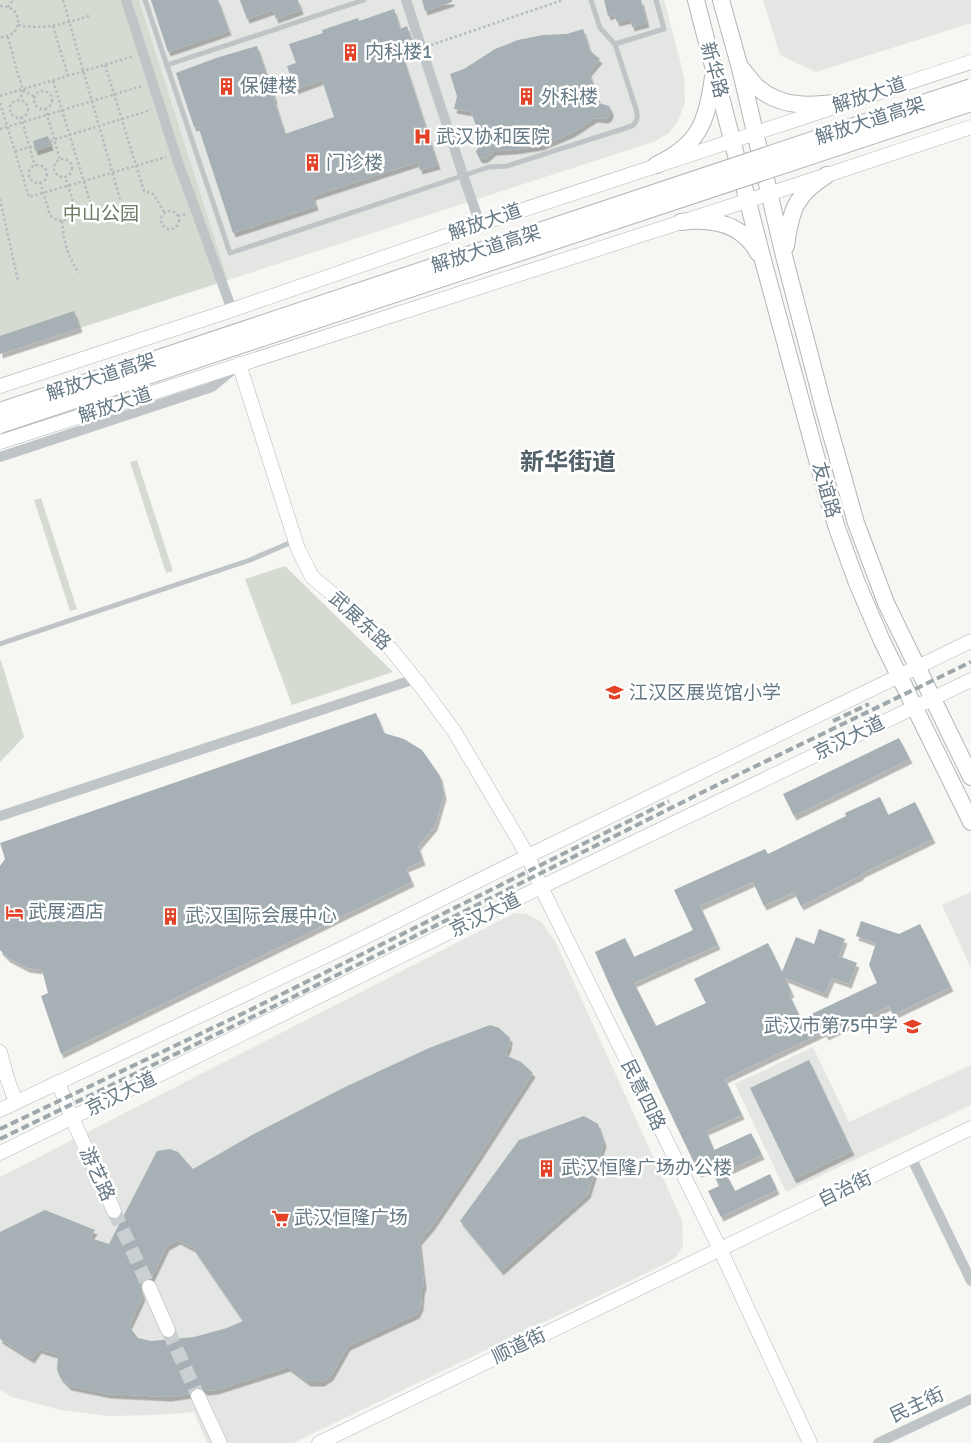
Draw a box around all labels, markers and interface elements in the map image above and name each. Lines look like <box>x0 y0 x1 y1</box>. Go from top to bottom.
street label: 新华路 <box>695 39 733 101</box>
place label: 内科楼1 <box>365 40 432 64</box>
building icon: 内科楼1 <box>341 42 361 62</box>
street label: 解放大道 <box>829 72 909 118</box>
place label: 保健楼 <box>240 74 297 98</box>
building icon: 保健楼 <box>216 76 236 96</box>
place label: 外科楼 <box>541 85 598 109</box>
building icon: 外科楼 <box>517 87 537 107</box>
street label: 解放大道高架 <box>812 92 928 150</box>
place label: 武汉协和医院 <box>436 125 550 149</box>
hospital icon: 武汉协和医院 <box>412 127 432 147</box>
place label: 门诊楼 <box>326 151 383 175</box>
building icon: 门诊楼 <box>302 153 322 173</box>
street label: 解放大道 <box>445 198 525 246</box>
park label: 中山公园 <box>63 202 139 226</box>
street label: 解放大道高架 <box>428 220 544 278</box>
street label: 解放大道高架 <box>43 349 159 405</box>
street label: 解放大道 <box>75 382 155 428</box>
district label: 新华街道 <box>520 447 616 477</box>
street label: 友谊路 <box>807 459 845 521</box>
street label: 武展东路 <box>324 586 396 656</box>
place label: 江汉区展览馆小学 <box>629 681 781 705</box>
school or university icon: 江汉区展览馆小学 <box>605 683 625 703</box>
street label: 京汉大道 <box>810 711 888 765</box>
street label: 京汉大道 <box>446 888 524 942</box>
place label: 武展酒店 <box>28 900 104 924</box>
hotel icon: 武展酒店 <box>4 902 24 922</box>
place label: 武汉国际会展中心 <box>185 904 337 928</box>
building icon: 武汉国际会展中心 <box>161 906 181 926</box>
place label: 武汉市第75中学 <box>763 1014 898 1038</box>
school or university icon: 武汉市第75中学 <box>902 1016 922 1036</box>
street label: 民意四路 <box>616 1056 670 1134</box>
street label: 京汉大道 <box>82 1067 160 1121</box>
street label: 游艺路 <box>74 1143 120 1205</box>
place label: 武汉恒隆广场办公楼 <box>561 1156 732 1180</box>
building icon: 武汉恒隆广场办公楼 <box>537 1158 557 1178</box>
street label: 自治街 <box>814 1166 876 1212</box>
place label: 武汉恒隆广场 <box>294 1206 408 1230</box>
supermarket icon: 武汉恒隆广场 <box>270 1208 290 1228</box>
street label: 顺道街 <box>488 1323 550 1369</box>
street label: 民主街 <box>886 1382 948 1428</box>

